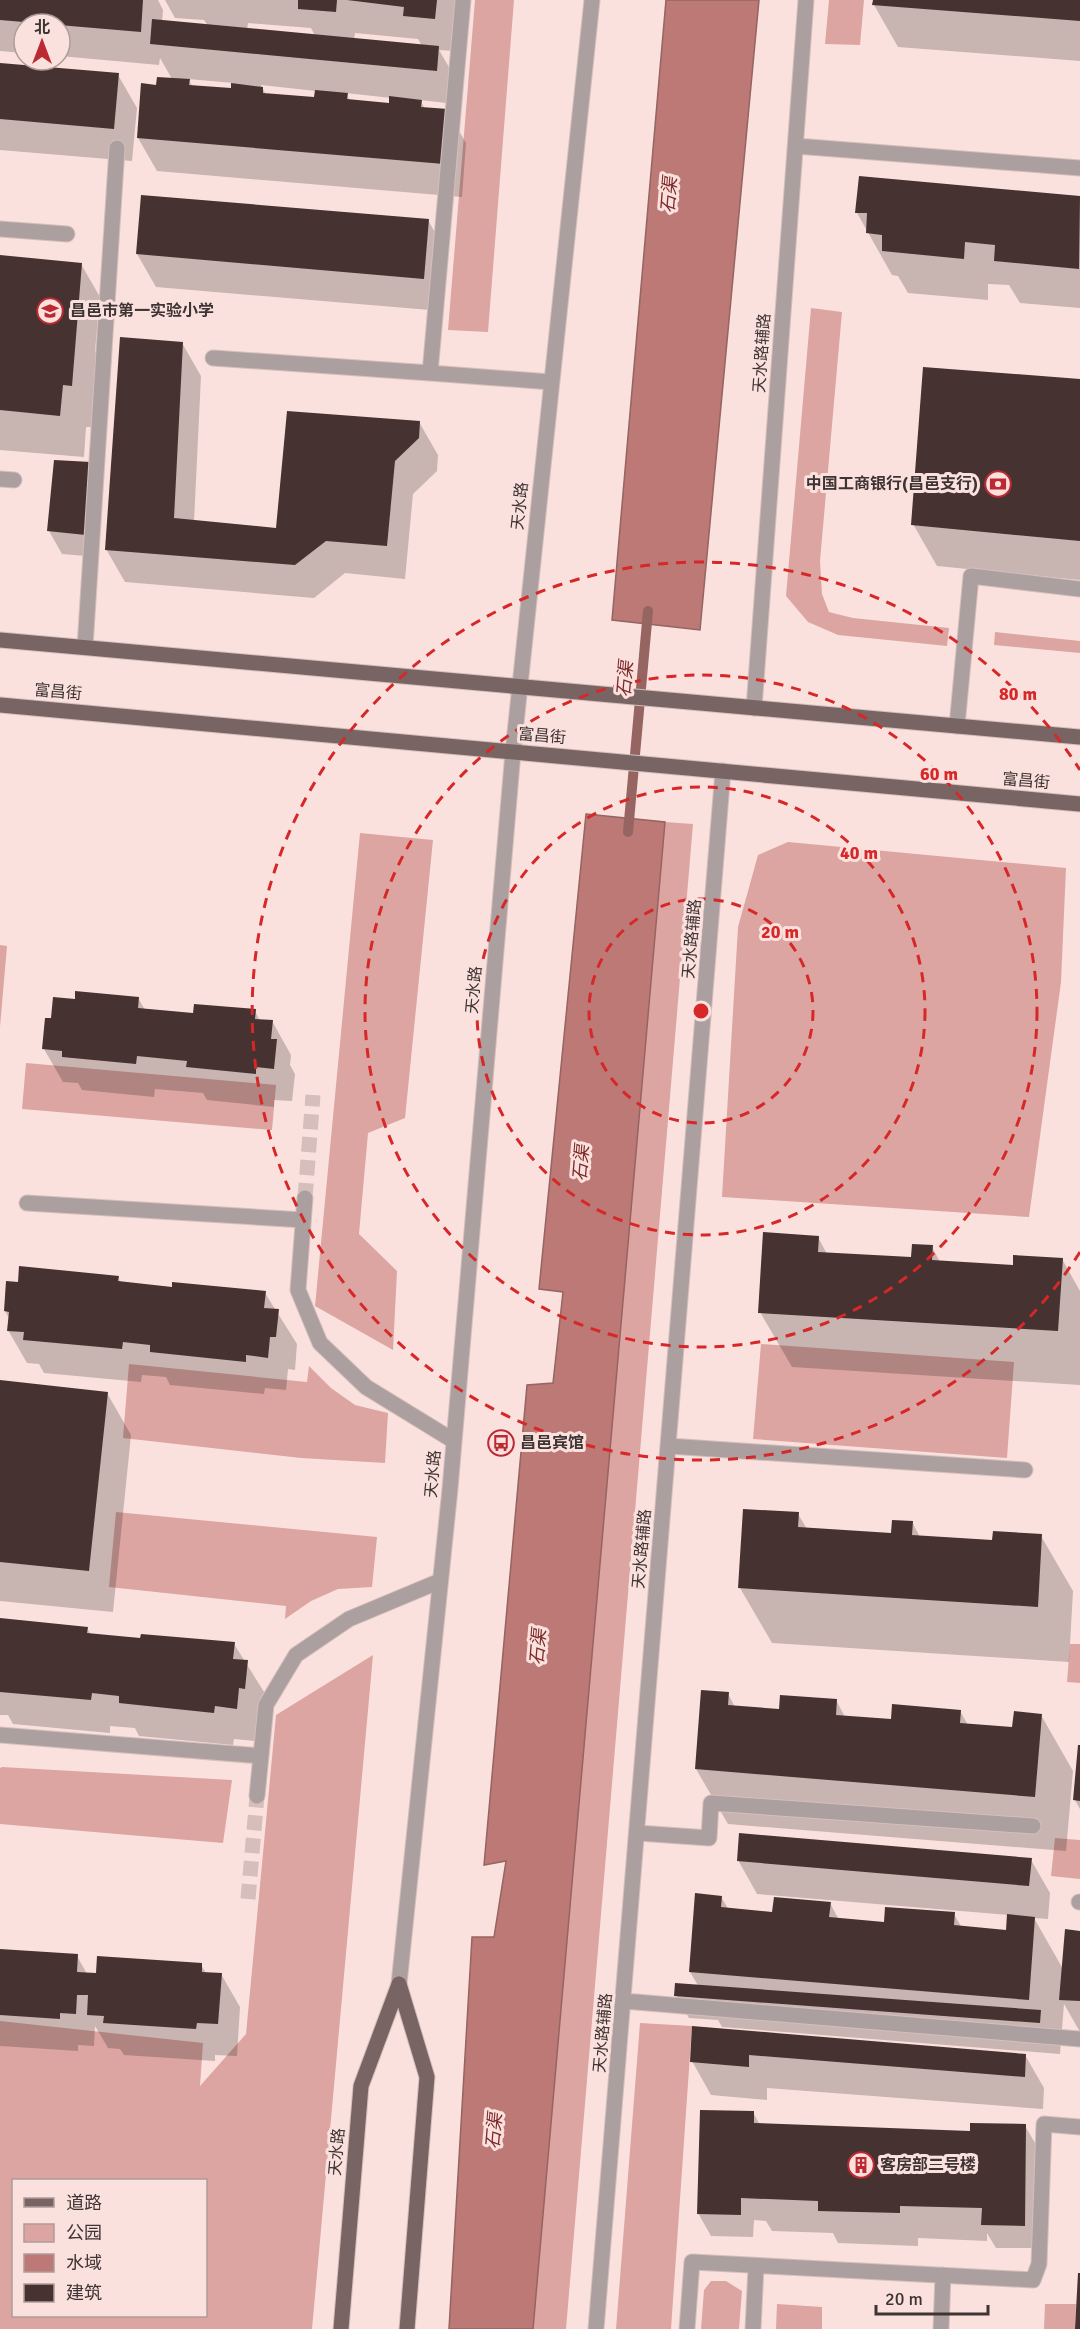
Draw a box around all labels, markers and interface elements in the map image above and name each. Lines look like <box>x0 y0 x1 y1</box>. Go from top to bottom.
north arrow <box>12 12 72 72</box>
text: 北 <box>34 18 50 38</box>
water label: 石渠 <box>656 173 682 214</box>
school or university icon: 昌邑市第一实验小学 <box>35 296 65 326</box>
place label: 昌邑市第一实验小学 <box>70 301 214 321</box>
street label: 天水路辅路 <box>749 312 775 394</box>
bank icon: 中国工商银行(昌邑支行) <box>983 469 1013 499</box>
place label: 中国工商银行(昌邑支行) <box>806 474 978 494</box>
street label: 天水路 <box>508 481 532 531</box>
water label: 石渠 <box>612 657 638 698</box>
street label: 富昌街 <box>33 680 83 704</box>
text: 80 m <box>999 683 1037 705</box>
street label: 富昌街 <box>517 724 567 748</box>
text: 60 m <box>920 763 958 785</box>
street label: 富昌街 <box>1001 769 1051 793</box>
text: 40 m <box>840 842 878 864</box>
street label: 天水路辅路 <box>679 898 705 980</box>
text: 20 m <box>761 921 799 943</box>
street label: 天水路 <box>462 965 486 1015</box>
centre of rings <box>691 1001 711 1021</box>
water label: 石渠 <box>568 1141 594 1182</box>
bus stop icon: 昌邑宾馆 <box>486 1428 516 1458</box>
place label: 昌邑宾馆 <box>520 1433 584 1453</box>
street label: 天水路 <box>421 1449 445 1499</box>
street label: 天水路辅路 <box>629 1508 655 1590</box>
water label: 石渠 <box>525 1625 551 1666</box>
street label: 天水路辅路 <box>590 1992 616 2074</box>
water label: 石渠 <box>481 2109 507 2150</box>
street label: 天水路 <box>325 2127 349 2177</box>
building icon: 客房部二号楼 <box>846 2150 876 2180</box>
place label: 客房部二号楼 <box>880 2155 976 2175</box>
legend <box>12 2179 207 2317</box>
text: 道路 <box>66 2192 102 2214</box>
text: 公园 <box>66 2222 102 2244</box>
text: 水域 <box>66 2252 102 2274</box>
scale bar <box>876 2278 988 2316</box>
text: 建筑 <box>66 2282 102 2304</box>
text: 20 m <box>885 2288 923 2310</box>

